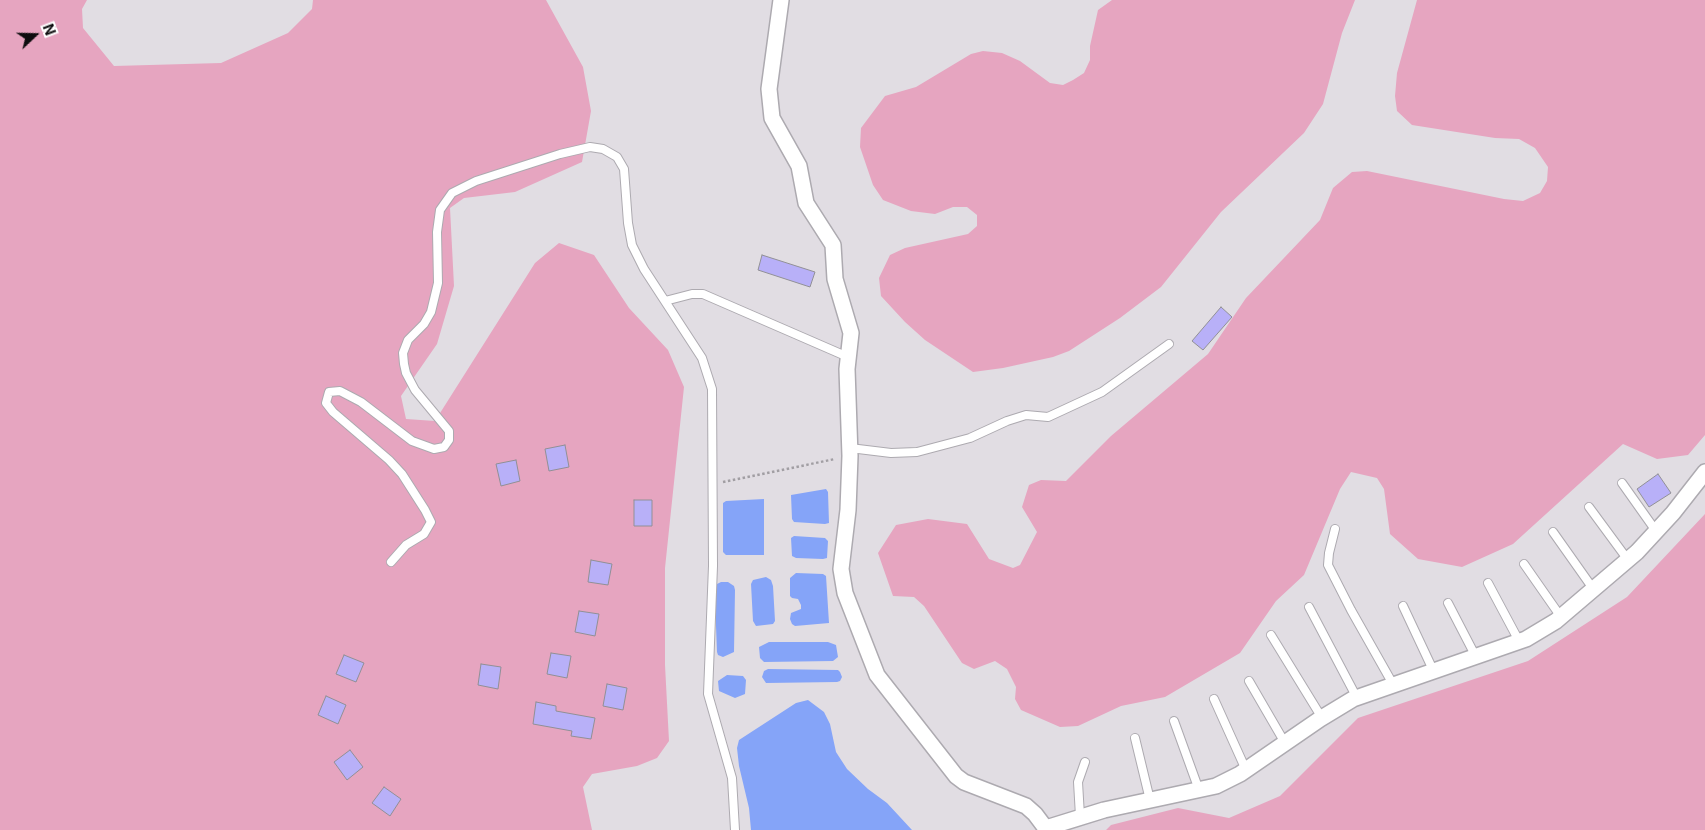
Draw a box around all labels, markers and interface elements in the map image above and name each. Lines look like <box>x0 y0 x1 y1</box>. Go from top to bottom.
north arrow <box>10 10 60 60</box>
text: N <box>40 21 59 37</box>

